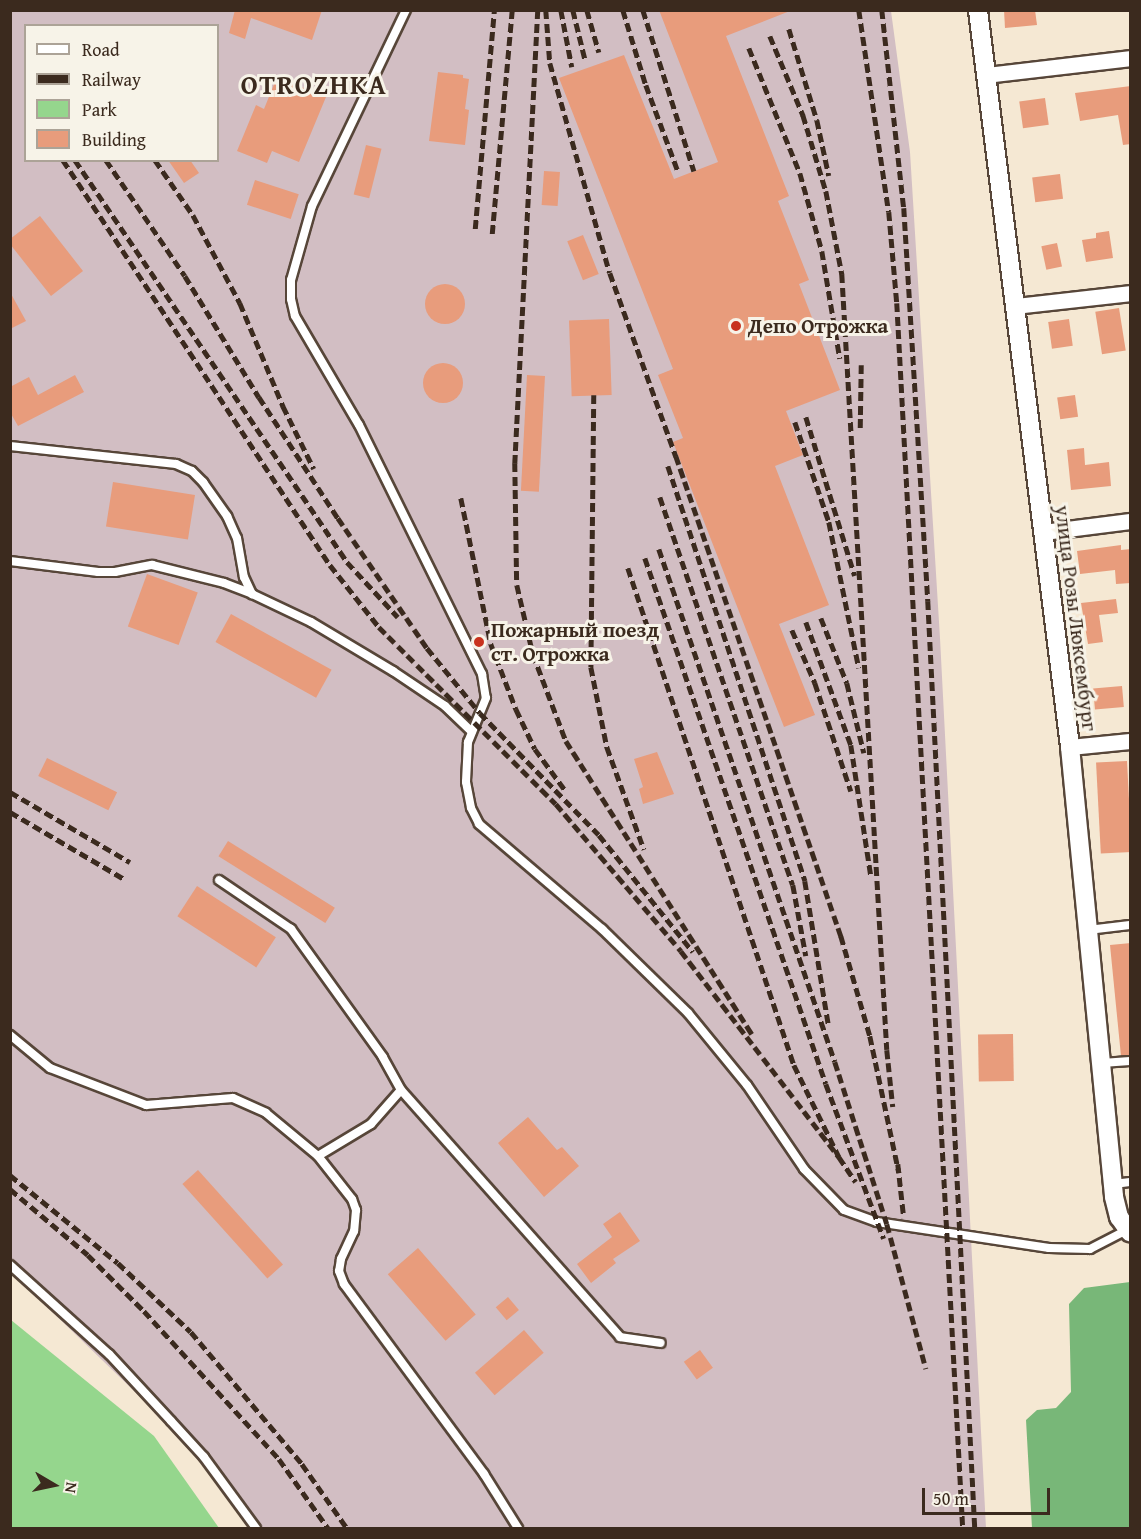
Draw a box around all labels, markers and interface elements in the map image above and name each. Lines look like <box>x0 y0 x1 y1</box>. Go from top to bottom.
legend <box>24 24 219 162</box>
text: Road <box>82 36 120 63</box>
text: Railway <box>82 66 141 93</box>
district label: OTROZHKA <box>241 69 387 101</box>
text: Park <box>82 96 117 123</box>
text: Building <box>82 126 146 153</box>
place label: Депо Отрожка <box>748 313 888 339</box>
marker: Депо Отрожка <box>729 319 743 333</box>
street label: улица Розы Люксембург <box>1050 504 1102 732</box>
place label: Пожарный поезд ст. Отрожка <box>491 617 659 667</box>
marker: Пожарный поезд ст. Отрожка <box>472 635 486 649</box>
north arrow <box>24 1455 84 1515</box>
scale bar <box>925 1476 1052 1514</box>
text: N <box>59 1481 84 1495</box>
text: 50 m <box>933 1485 969 1512</box>

